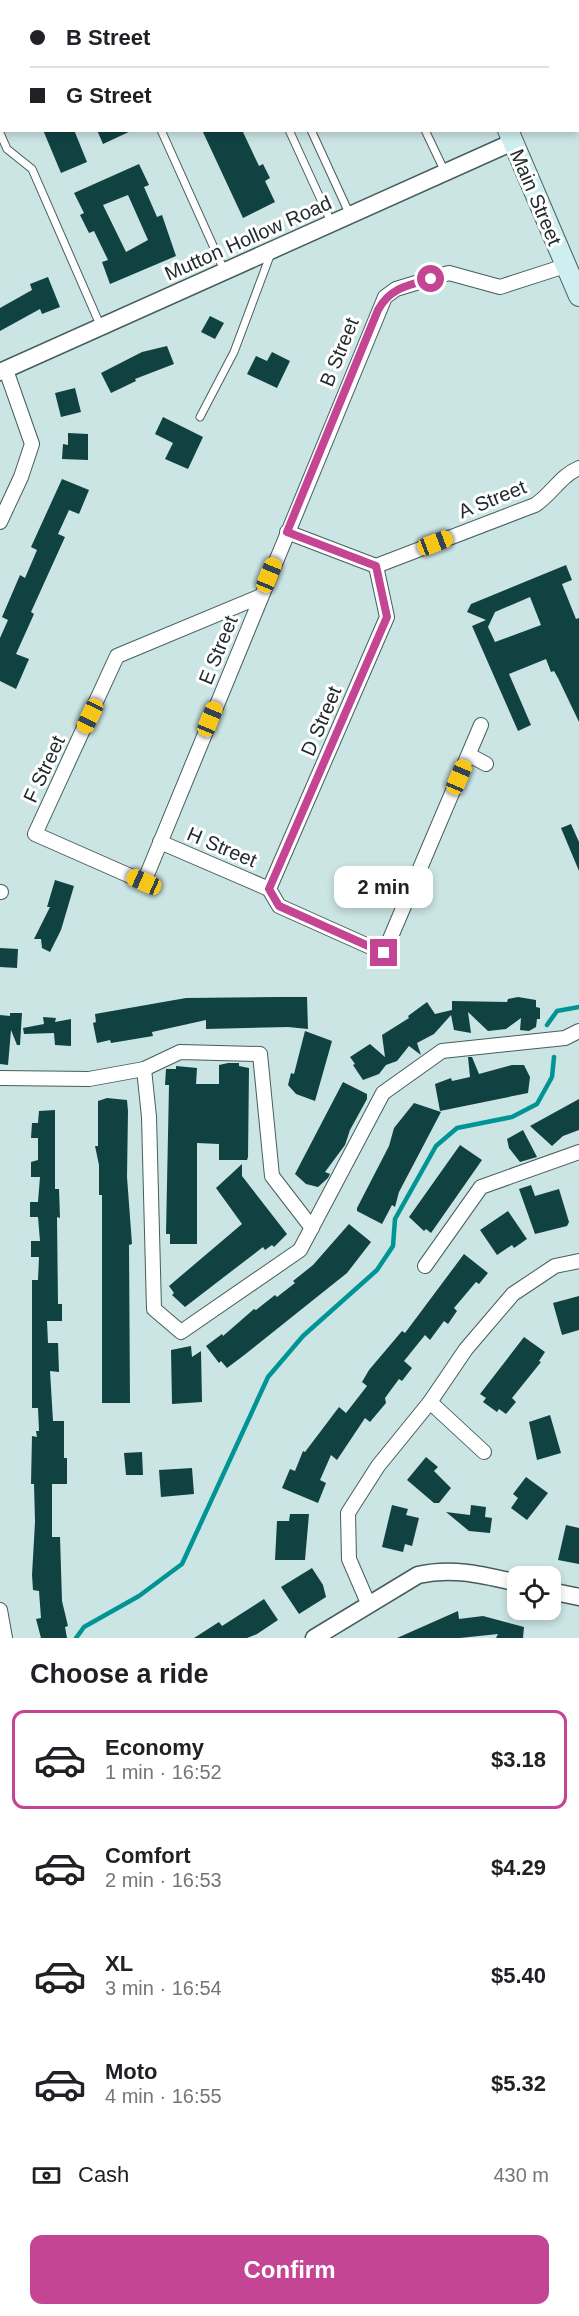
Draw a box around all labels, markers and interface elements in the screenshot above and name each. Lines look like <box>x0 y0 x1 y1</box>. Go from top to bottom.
text: B Street <box>66 25 150 50</box>
text: G Street <box>66 83 152 108</box>
street label: Main Street <box>506 146 566 249</box>
street label: Mutton Hollow Road <box>161 191 335 285</box>
route start <box>417 265 444 292</box>
street label: B Street <box>315 314 363 390</box>
street label: A Street <box>455 475 530 523</box>
car <box>415 528 455 558</box>
car <box>254 555 284 595</box>
street label: E Street <box>194 612 242 688</box>
street label: D Street <box>297 683 346 759</box>
car <box>74 696 106 736</box>
car <box>195 699 225 739</box>
street label: F Street <box>19 732 69 806</box>
car <box>444 757 474 797</box>
street label: H Street <box>184 823 260 872</box>
car <box>124 866 164 898</box>
callout: 2 min <box>334 866 434 908</box>
text: 2 min <box>357 876 410 898</box>
route end <box>370 939 397 966</box>
map controls <box>507 1566 561 1620</box>
button: locate <box>507 1566 561 1620</box>
text: Choose a ride <box>30 1659 209 1689</box>
icon: car <box>33 1733 87 1787</box>
text: Economy <box>105 1735 204 1760</box>
text: $3.18 <box>491 1747 546 1772</box>
text: 1 min · 16:52 <box>105 1761 222 1783</box>
icon: car <box>33 1841 87 1895</box>
text: Comfort <box>105 1843 191 1868</box>
text: $4.29 <box>491 1855 546 1880</box>
text: 2 min · 16:53 <box>105 1869 222 1891</box>
icon: car <box>33 1949 87 2003</box>
text: XL <box>105 1951 133 1976</box>
text: $5.40 <box>491 1963 546 1988</box>
text: 3 min · 16:54 <box>105 1977 222 1999</box>
icon: car <box>33 2057 87 2111</box>
text: Moto <box>105 2059 158 2084</box>
text: $5.32 <box>491 2071 546 2096</box>
text: 4 min · 16:55 <box>105 2085 222 2107</box>
icon: cash <box>30 2159 63 2192</box>
text: Cash <box>78 2162 129 2187</box>
text: 430 m <box>493 2164 549 2186</box>
button: Confirm <box>30 2235 549 2304</box>

